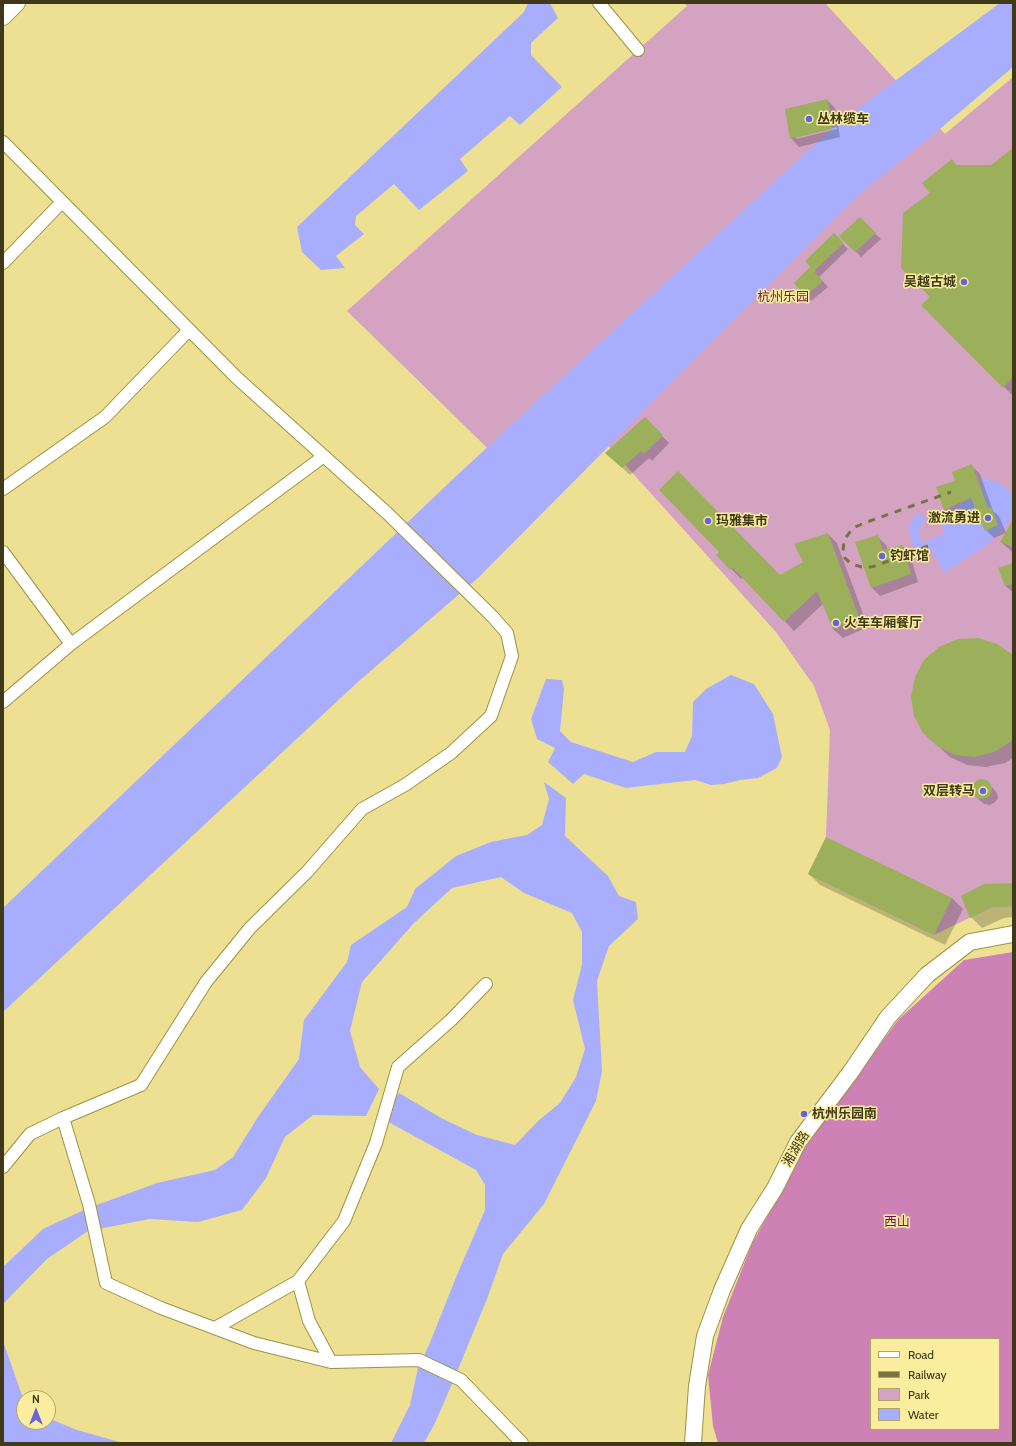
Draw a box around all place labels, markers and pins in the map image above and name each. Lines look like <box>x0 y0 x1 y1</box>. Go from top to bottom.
place label: 丛林缆车 <box>817 111 869 127</box>
marker: 丛林缆车 <box>804 114 814 124</box>
place label: 吴越古城 <box>904 274 956 290</box>
marker: 吴越古城 <box>959 277 969 287</box>
place label: 激流勇进 <box>928 510 980 526</box>
place label: 玛雅集市 <box>716 513 768 529</box>
marker: 激流勇进 <box>983 513 993 523</box>
marker: 玛雅集市 <box>703 516 713 526</box>
place label: 钓虾馆 <box>890 548 929 564</box>
marker: 钓虾馆 <box>877 551 887 561</box>
place label: 火车车厢餐厅 <box>844 615 922 631</box>
marker: 火车车厢餐厅 <box>831 618 841 628</box>
place label: 双层转马 <box>923 783 975 799</box>
marker: 双层转马 <box>978 786 988 796</box>
place label: 杭州乐园南 <box>812 1106 877 1122</box>
marker: 杭州乐园南 <box>799 1109 809 1119</box>

